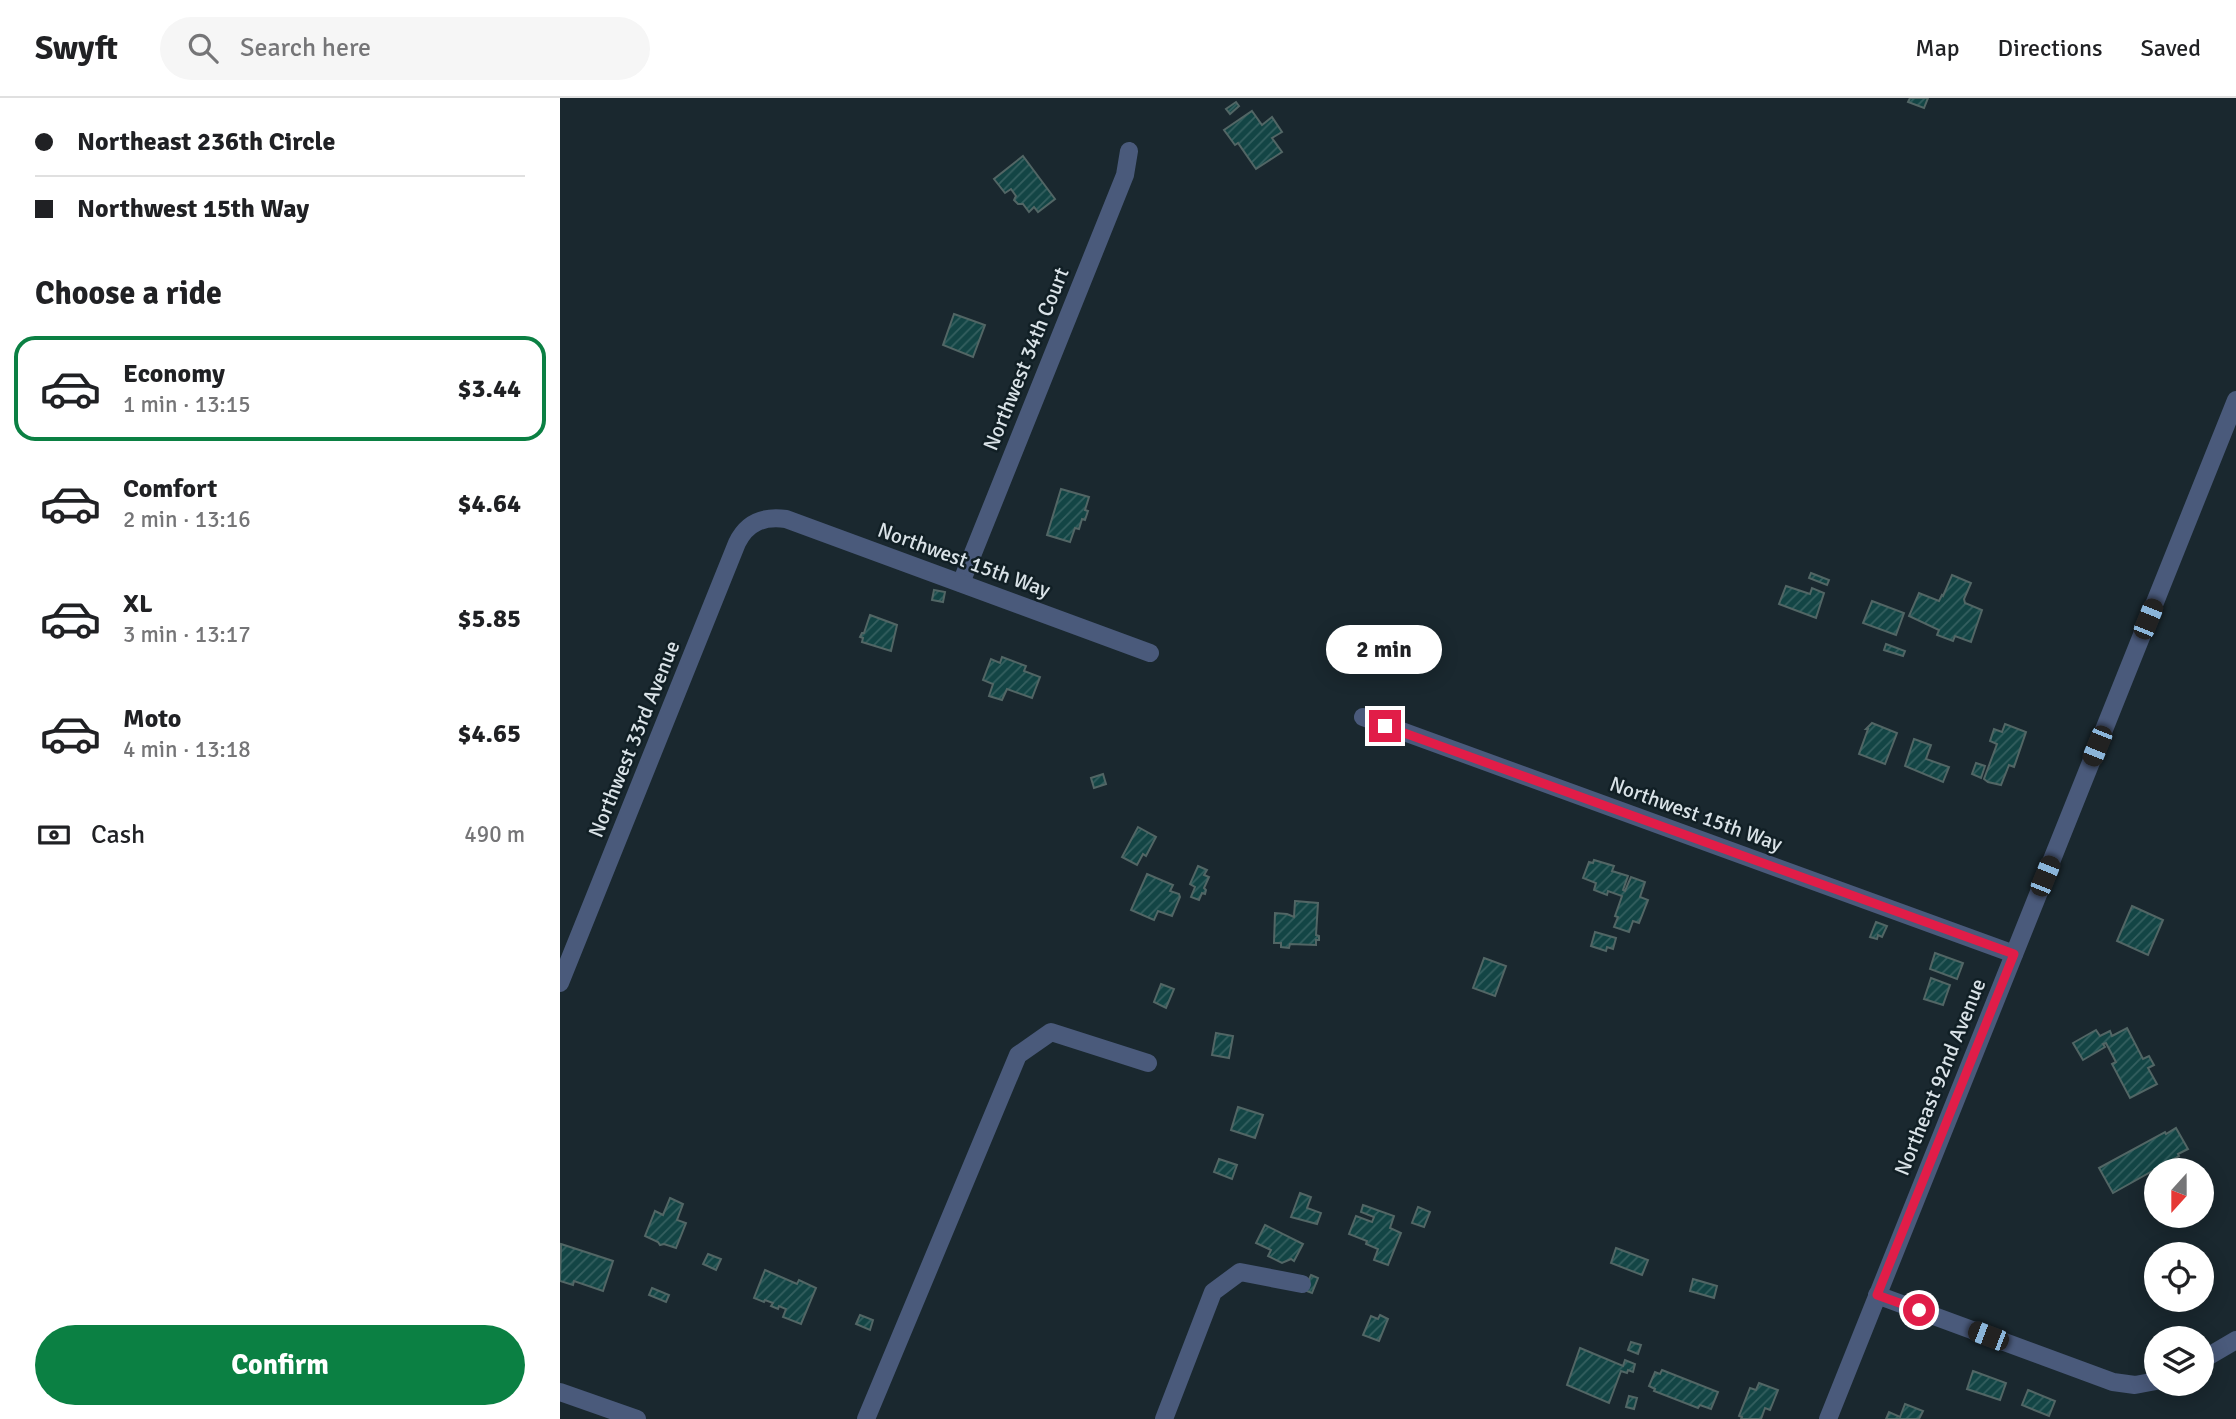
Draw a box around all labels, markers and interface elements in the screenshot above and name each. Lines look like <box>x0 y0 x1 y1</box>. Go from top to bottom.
search box <box>160 17 650 80</box>
text: Swyft <box>35 28 118 69</box>
icon: search <box>184 29 222 67</box>
text: Search here <box>240 32 371 64</box>
text: Map <box>1915 33 1960 63</box>
text: Directions <box>1998 33 2103 63</box>
text: Saved <box>2141 33 2201 63</box>
text: Northeast 236th Circle <box>77 126 335 158</box>
text: Northwest 15th Way <box>77 193 309 225</box>
street label: Northwest 34th Court <box>977 264 1075 454</box>
text: Choose a ride <box>35 274 222 313</box>
icon: car <box>39 357 102 420</box>
text: Economy <box>123 358 225 390</box>
text: $3.44 <box>457 373 521 405</box>
text: 1 min · 13:15 <box>123 390 251 419</box>
icon: car <box>39 472 102 535</box>
text: Comfort <box>123 473 217 505</box>
text: $4.64 <box>457 488 521 520</box>
text: 2 min · 13:16 <box>123 505 251 534</box>
street label: Northwest 15th Way <box>874 517 1054 603</box>
icon: car <box>39 587 102 650</box>
text: XL <box>123 588 153 620</box>
car <box>2131 596 2166 642</box>
text: $5.85 <box>457 603 521 635</box>
text: 3 min · 13:17 <box>123 620 251 649</box>
callout: 2 min <box>1327 624 1443 674</box>
text: 2 min <box>1356 635 1412 664</box>
street label: Northwest 33rd Avenue <box>583 637 685 841</box>
icon: car <box>39 702 102 765</box>
text: Moto <box>123 703 181 735</box>
route end <box>1369 710 1401 742</box>
text: $4.65 <box>457 718 521 750</box>
car <box>2080 723 2115 769</box>
text: 4 min · 13:18 <box>123 735 251 764</box>
street label: Northwest 15th Way <box>1606 771 1786 857</box>
icon: cash <box>35 816 73 854</box>
text: Cash <box>91 819 145 851</box>
text: 490 m <box>464 820 525 849</box>
car <box>2028 853 2063 899</box>
street label: Northeast 92nd Avenue <box>1889 975 1991 1179</box>
north arrow <box>2144 1158 2214 1228</box>
map controls <box>2144 1158 2214 1396</box>
button: locate <box>2144 1242 2214 1312</box>
route start <box>1903 1294 1935 1326</box>
car <box>1965 1319 2012 1353</box>
button: Confirm <box>35 1325 525 1405</box>
button: layers <box>2144 1326 2214 1396</box>

